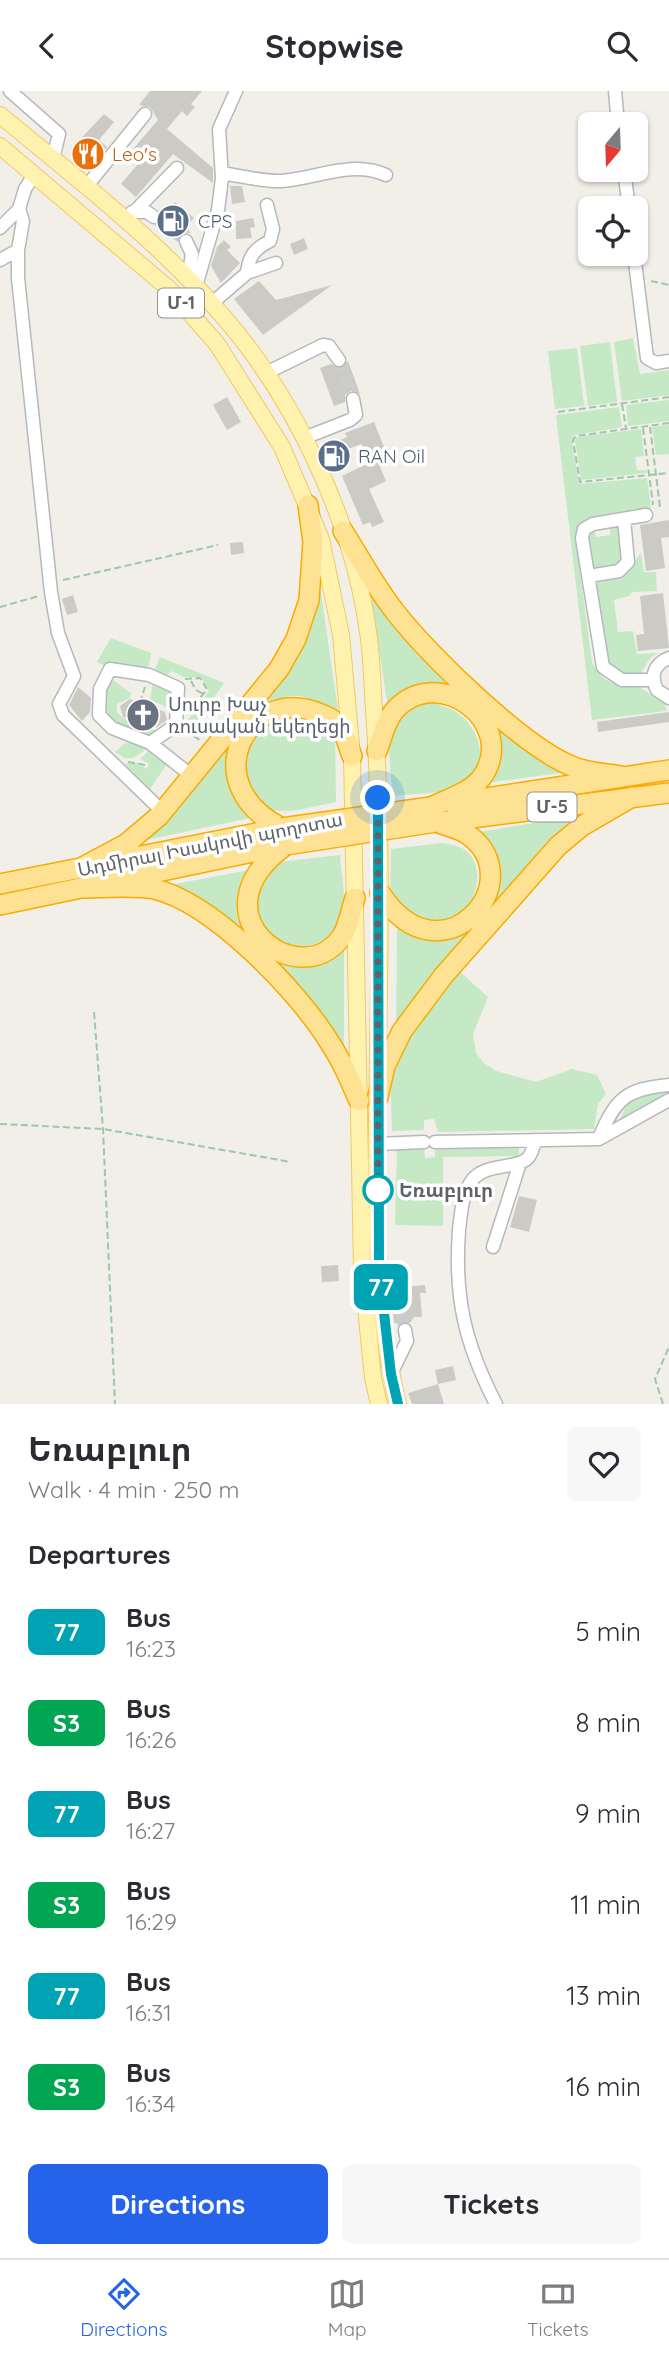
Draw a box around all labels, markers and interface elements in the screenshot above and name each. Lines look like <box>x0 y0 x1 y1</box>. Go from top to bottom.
text: Stopwise <box>265 26 404 66</box>
icon: back <box>28 27 66 65</box>
icon: search <box>603 27 641 65</box>
north arrow <box>578 112 648 182</box>
map controls <box>578 112 648 266</box>
restaurant icon: Leo's <box>69 135 107 173</box>
place label: Leo's <box>112 142 157 166</box>
button: locate <box>578 196 648 266</box>
fuel station icon: CPS <box>154 202 192 240</box>
place label: CPS <box>198 209 232 233</box>
road number: Մ-1 <box>158 288 204 317</box>
fuel station icon: RAN Oil <box>315 437 353 475</box>
place label: RAN Oil <box>358 444 425 468</box>
place label: Սուրբ Խաչ ռուսական եկեղեցի <box>168 692 351 738</box>
church icon: Սուրբ Խաչ ռուսական եկեղեցի <box>124 696 162 734</box>
your location <box>360 780 395 815</box>
road number: Մ-5 <box>528 793 576 821</box>
street label: Ադմիրալ Իսակովի պողոտա <box>75 807 345 881</box>
marker: Եռաբլուր <box>363 1175 393 1205</box>
place label: Եռաբլուր <box>399 1178 493 1202</box>
line badge: 77 <box>350 1264 412 1310</box>
text: 77 <box>368 1272 394 1302</box>
button: heart <box>567 1427 641 1501</box>
text: Եռաբլուր <box>28 1428 192 1469</box>
text: Walk · 4 min · 250 m <box>28 1475 239 1504</box>
text: Departures <box>28 1538 171 1571</box>
text: Bus <box>126 1601 171 1634</box>
text: 5 min <box>575 1615 641 1648</box>
text: 77 <box>53 1617 80 1647</box>
text: 16:23 <box>126 1634 176 1663</box>
text: Bus <box>126 1692 171 1725</box>
text: 8 min <box>576 1706 641 1739</box>
text: Տ3 <box>53 1708 80 1738</box>
text: 16:26 <box>126 1725 176 1754</box>
text: Bus <box>126 1783 171 1816</box>
text: 9 min <box>575 1797 641 1830</box>
text: 77 <box>53 1799 80 1829</box>
text: 16:27 <box>126 1816 175 1845</box>
text: Bus <box>126 1874 171 1907</box>
text: 11 min <box>570 1888 641 1921</box>
text: Տ3 <box>53 1890 80 1920</box>
text: 16:29 <box>126 1907 177 1936</box>
text: Bus <box>126 1965 171 1998</box>
text: 13 min <box>566 1979 641 2012</box>
text: 77 <box>53 1981 80 2011</box>
text: 16:31 <box>126 1998 172 2027</box>
text: Bus <box>126 2056 171 2089</box>
text: 16 min <box>566 2070 641 2103</box>
text: Տ3 <box>53 2072 80 2102</box>
text: 16:34 <box>126 2089 175 2118</box>
button: Directions <box>28 2164 328 2244</box>
button: Tickets <box>342 2164 641 2244</box>
tab: Directions <box>80 2275 167 2341</box>
tab: Map <box>328 2275 367 2341</box>
tab: Tickets <box>527 2275 589 2341</box>

